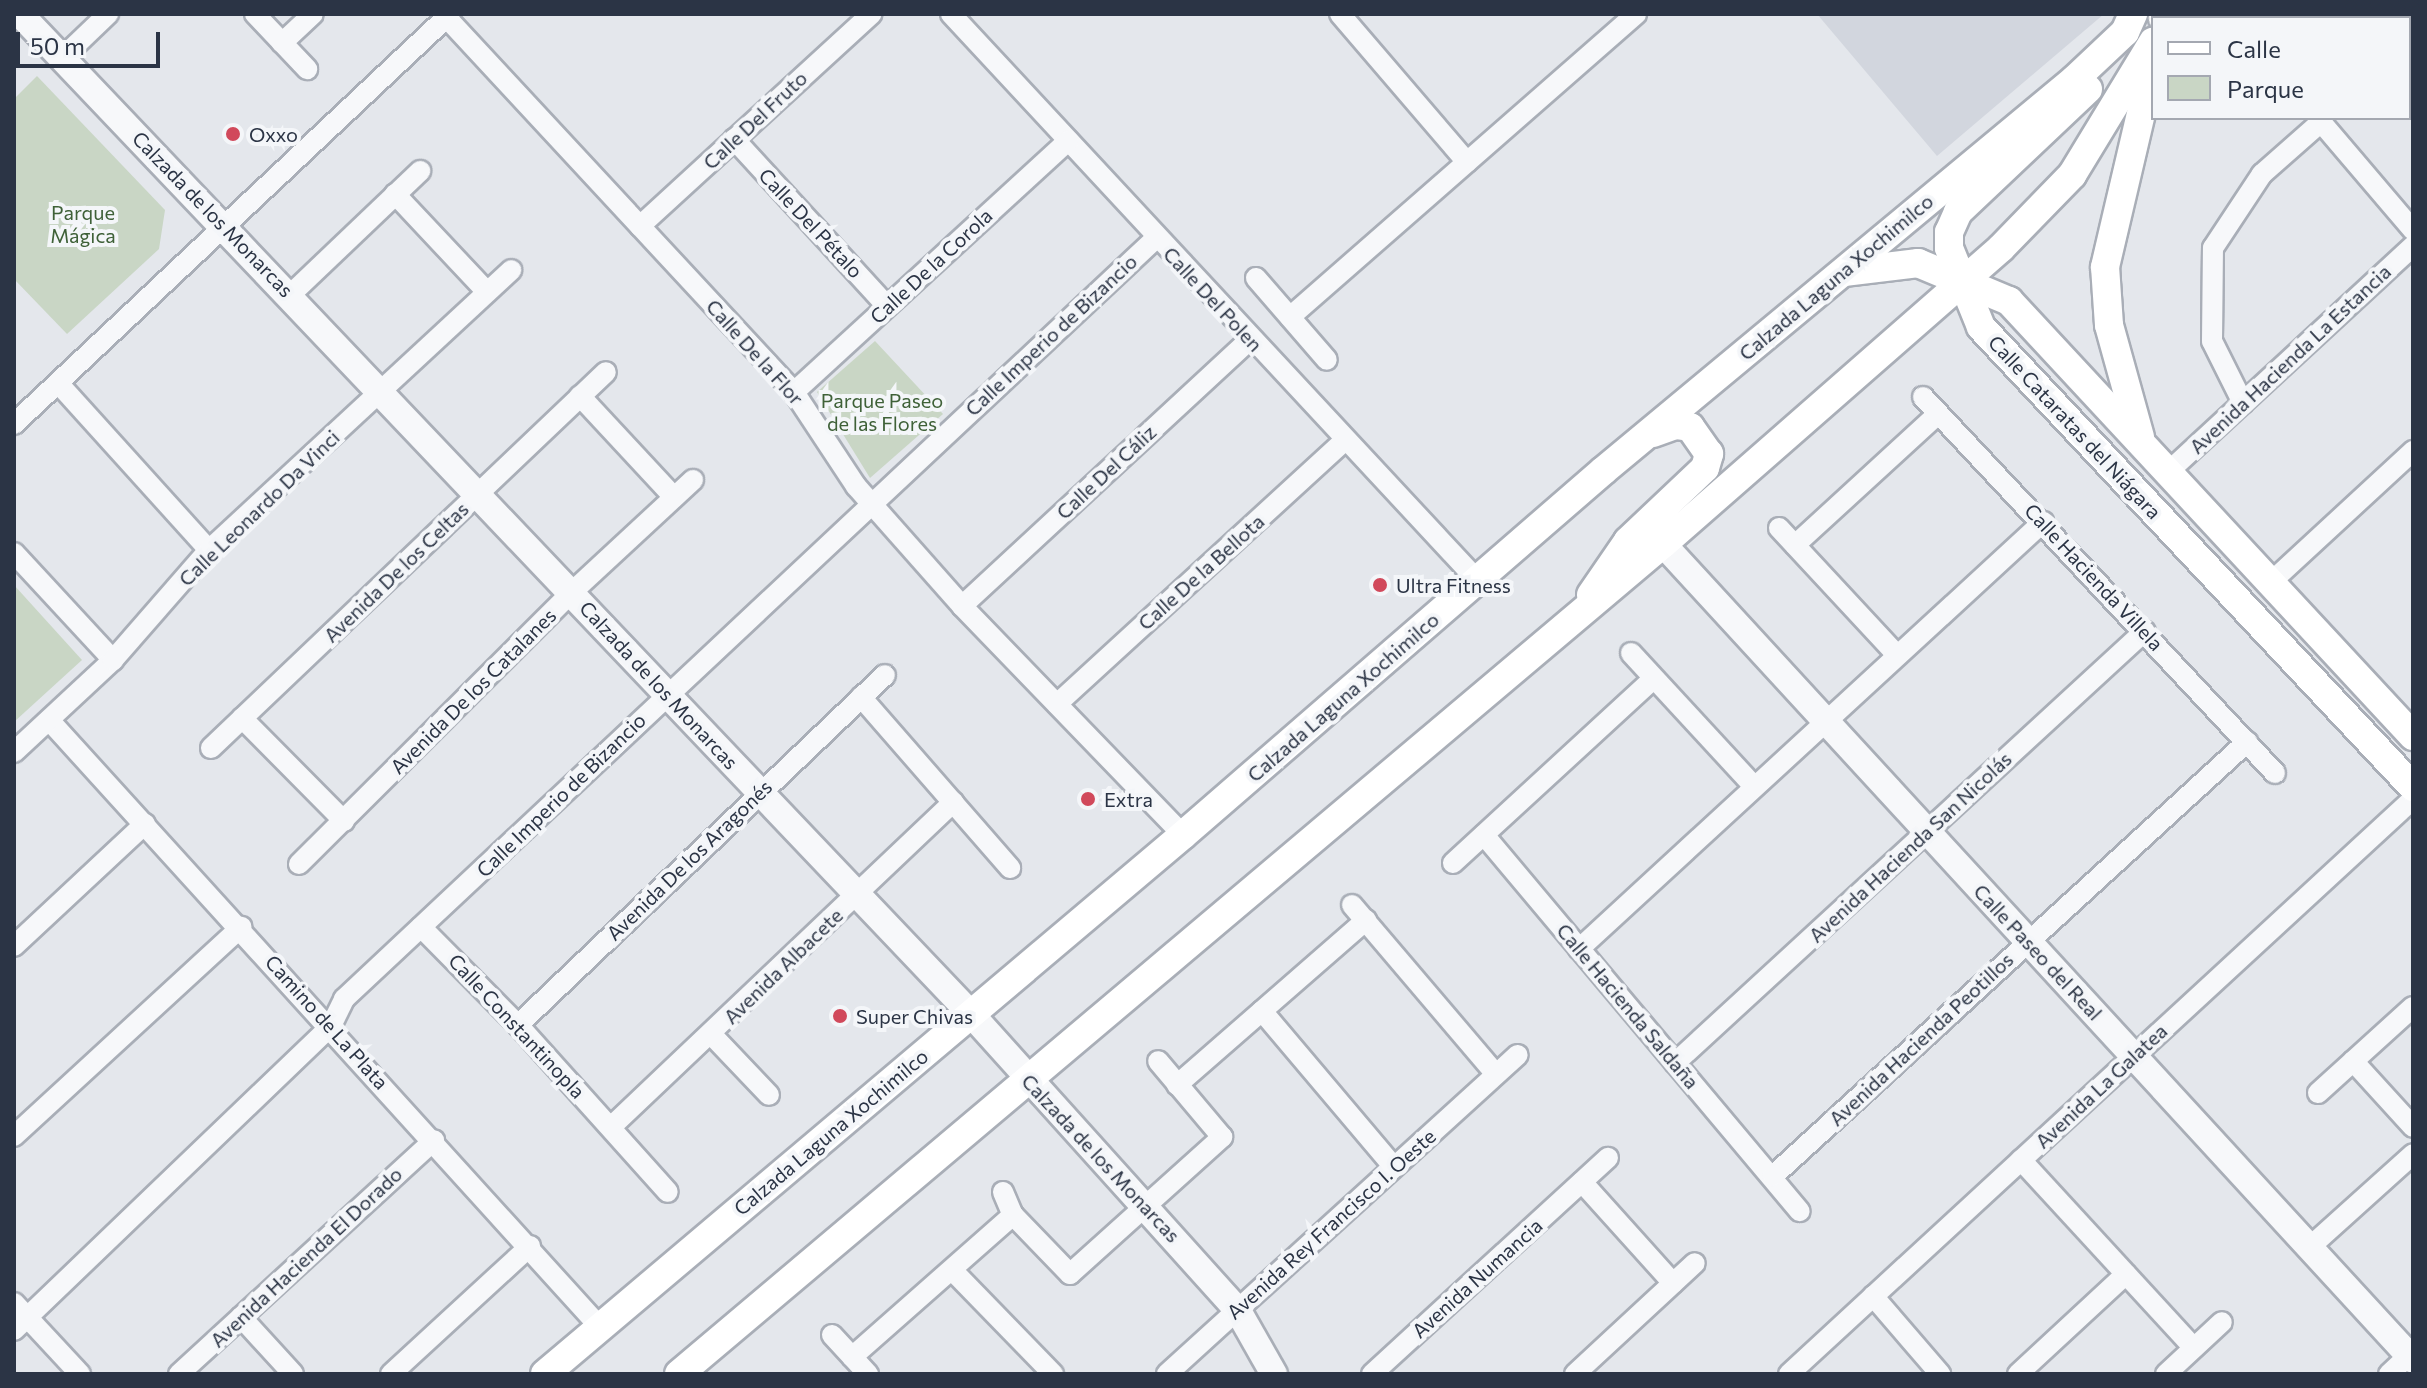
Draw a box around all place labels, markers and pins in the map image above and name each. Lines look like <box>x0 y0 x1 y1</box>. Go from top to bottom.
place label: Oxxo <box>249 122 298 146</box>
marker: Oxxo <box>224 125 242 143</box>
place label: Ultra Fitness <box>1396 573 1511 597</box>
marker: Ultra Fitness <box>1371 576 1389 594</box>
place label: Extra <box>1104 787 1153 811</box>
marker: Extra <box>1079 790 1097 808</box>
place label: Super Chivas <box>856 1004 973 1028</box>
marker: Super Chivas <box>831 1007 849 1025</box>

